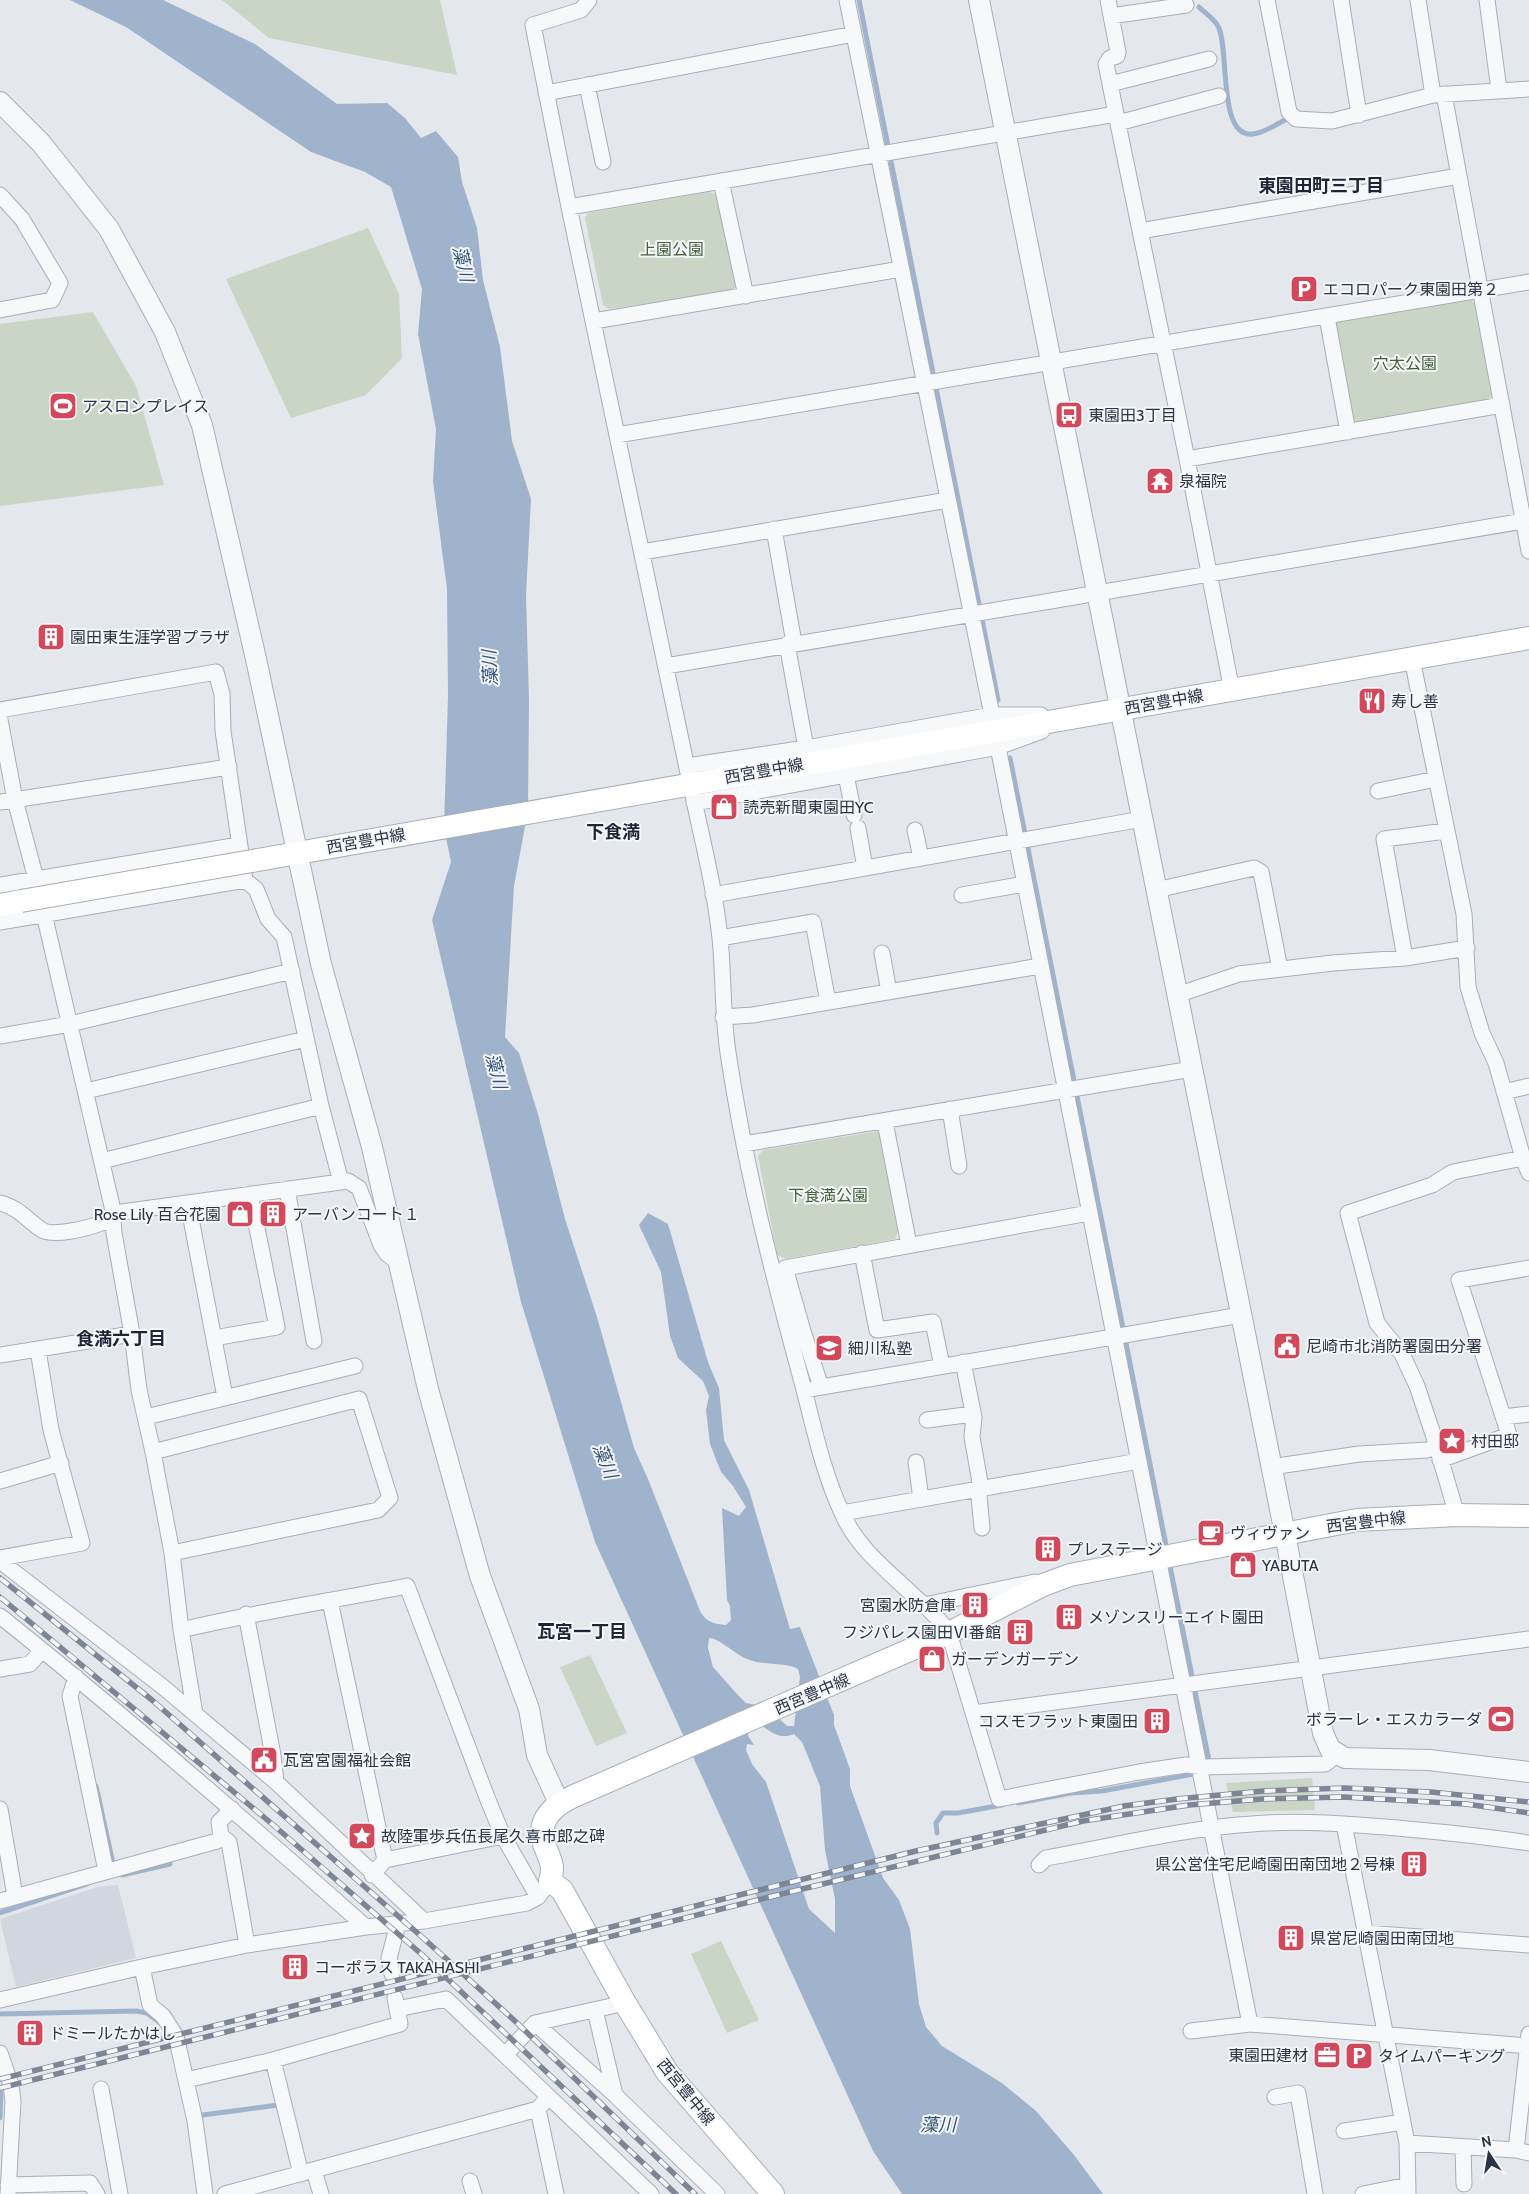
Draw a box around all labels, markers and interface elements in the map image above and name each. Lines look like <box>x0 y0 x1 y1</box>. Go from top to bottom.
district label: 東園田町三丁目 <box>1258 175 1384 197</box>
park label: 上園公園 <box>640 240 704 259</box>
water label: 藻川 <box>448 244 478 286</box>
parking icon: エコロパーク東園田第２ <box>1289 274 1319 304</box>
place label: エコロパーク東園田第２ <box>1323 280 1499 299</box>
park label: 穴太公園 <box>1373 354 1437 373</box>
sports icon: アスロンプレイス <box>48 391 78 421</box>
place label: アスロンプレイス <box>82 397 209 416</box>
bus stop icon: 東園田3丁目 <box>1054 400 1084 430</box>
place label: 東園田3丁目 <box>1088 406 1177 425</box>
temple icon: 泉福院 <box>1145 466 1175 496</box>
place label: 泉福院 <box>1179 472 1227 491</box>
building icon: 園田東生涯学習プラザ <box>36 622 66 652</box>
place label: 園田東生涯学習プラザ <box>70 628 230 647</box>
water label: 藻川 <box>478 647 502 687</box>
street label: 西宮豊中線 <box>1123 686 1205 718</box>
restaurant icon: 寿し善 <box>1357 686 1387 716</box>
place label: 寿し善 <box>1391 692 1439 711</box>
street label: 西宮豊中線 <box>723 755 805 787</box>
shop icon: 読売新聞東園田YC <box>709 792 739 822</box>
place label: 読売新聞東園田YC <box>743 798 874 817</box>
district label: 下食満 <box>586 821 640 843</box>
street label: 西宮豊中線 <box>325 825 407 857</box>
water label: 藻川 <box>481 1051 512 1093</box>
park label: 下食満公園 <box>788 1186 868 1205</box>
shop icon: Rose Lily 百合花園 <box>225 1199 255 1229</box>
building icon: アーバンコート１ <box>258 1199 288 1229</box>
place label: Rose Lily 百合花園 <box>94 1205 221 1224</box>
place label: アーバンコート１ <box>292 1205 420 1224</box>
district label: 食満六丁目 <box>76 1328 166 1350</box>
public building icon: 尼崎市北消防署園田分署 <box>1272 1331 1302 1361</box>
school or university icon: 細川私塾 <box>814 1333 844 1363</box>
place label: 尼崎市北消防署園田分署 <box>1306 1337 1482 1356</box>
place label: 細川私塾 <box>848 1339 912 1358</box>
place icon: 村田邸 <box>1437 1426 1467 1456</box>
place label: 村田邸 <box>1471 1432 1519 1451</box>
water label: 藻川 <box>588 1440 623 1484</box>
street label: 西宮豊中線 <box>1325 1508 1407 1536</box>
cafe icon: ヴィヴァン <box>1196 1518 1226 1548</box>
place label: ヴィヴァン <box>1230 1524 1310 1543</box>
building icon: プレステージ <box>1033 1534 1063 1564</box>
place label: プレステージ <box>1067 1540 1163 1559</box>
shop icon: YABUTA <box>1228 1550 1258 1580</box>
place label: YABUTA <box>1261 1556 1319 1575</box>
building icon: 宮園水防倉庫 <box>960 1590 990 1620</box>
place label: 宮園水防倉庫 <box>860 1596 956 1615</box>
building icon: メゾンスリーエイト園田 <box>1054 1602 1084 1632</box>
place label: メゾンスリーエイト園田 <box>1088 1608 1264 1627</box>
building icon: フジパレス園田Ⅵ番館 <box>1005 1617 1035 1647</box>
district label: 瓦宮一丁目 <box>537 1621 627 1643</box>
place label: フジパレス園田Ⅵ番館 <box>842 1623 1001 1642</box>
shop icon: ガーデンガーデン <box>917 1644 947 1674</box>
place label: ガーデンガーデン <box>951 1650 1079 1669</box>
street label: 西宮豊中線 <box>771 1670 853 1718</box>
sports icon: ボラーレ・エスカラーダ <box>1486 1704 1516 1734</box>
building icon: コスモフラット東園田 <box>1142 1706 1172 1736</box>
place label: ボラーレ・エスカラーダ <box>1306 1710 1482 1729</box>
place label: コスモフラット東園田 <box>978 1712 1138 1731</box>
public building icon: 瓦宮宮園福祉会館 <box>249 1745 279 1775</box>
place label: 瓦宮宮園福祉会館 <box>283 1751 411 1770</box>
place icon: 故陸軍歩兵伍長尾久喜市郎之碑 <box>347 1821 377 1851</box>
place label: 故陸軍歩兵伍長尾久喜市郎之碑 <box>381 1827 605 1846</box>
building icon: 県公営住宅尼崎園田南団地２号棟 <box>1399 1849 1429 1879</box>
place label: 県公営住宅尼崎園田南団地２号棟 <box>1155 1855 1395 1874</box>
building icon: 県営尼崎園田南団地 <box>1276 1923 1306 1953</box>
place label: 県営尼崎園田南団地 <box>1310 1929 1454 1948</box>
building icon: コーポラス TAKAHASHI <box>280 1952 310 1982</box>
place label: コーポラス TAKAHASHI <box>314 1958 480 1977</box>
building icon: ドミールたかはし <box>15 2018 45 2048</box>
place label: ドミールたかはし <box>49 2024 176 2043</box>
office icon: 東園田建材 <box>1312 2040 1342 2070</box>
parking icon: タイムパーキング <box>1344 2041 1374 2071</box>
place label: 東園田建材 <box>1228 2046 1308 2065</box>
place label: タイムパーキング <box>1378 2047 1505 2066</box>
street label: 西宮豊中線 <box>653 2055 719 2129</box>
water label: 藻川 <box>920 2114 958 2136</box>
north arrow <box>1464 2129 1514 2179</box>
text: N <box>1480 2131 1493 2151</box>

